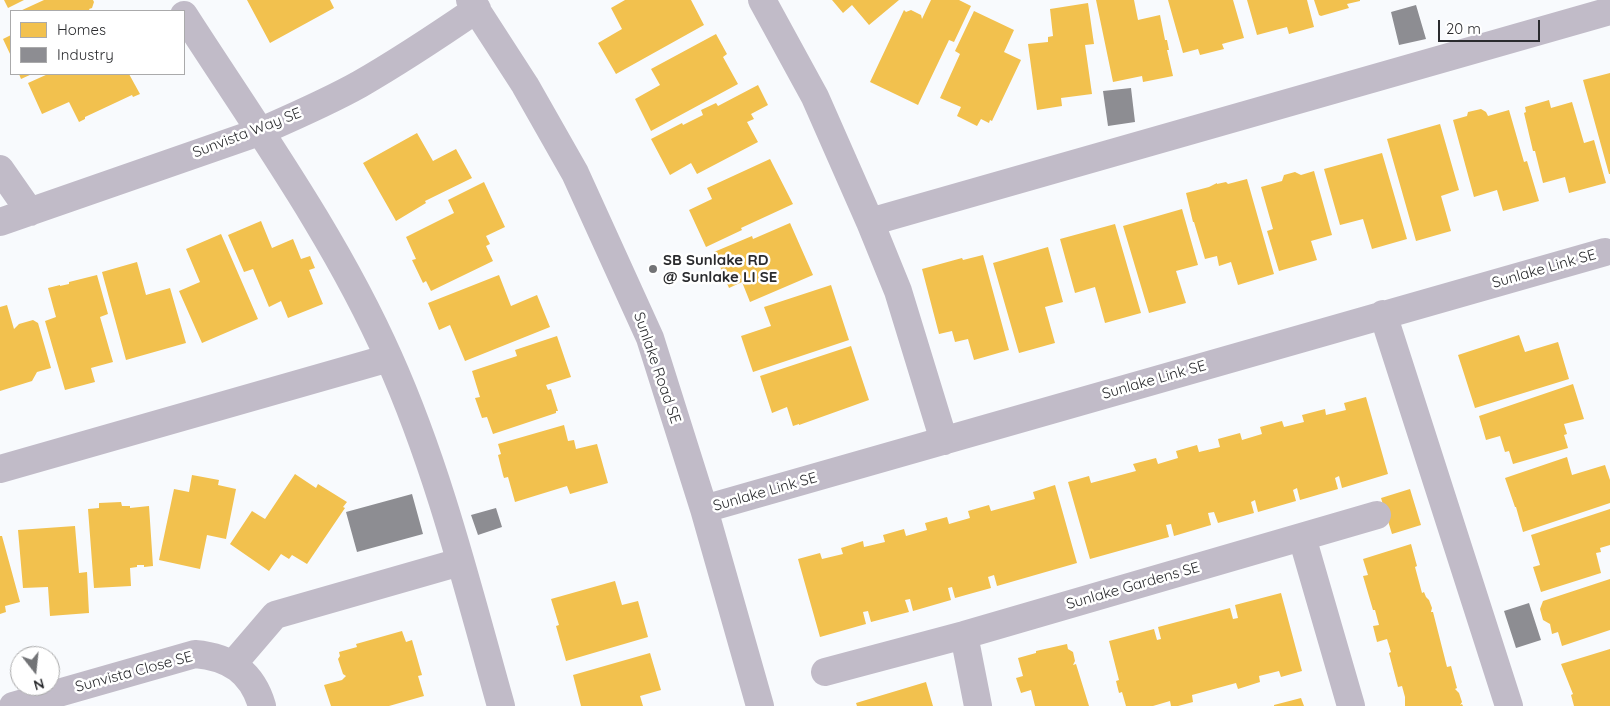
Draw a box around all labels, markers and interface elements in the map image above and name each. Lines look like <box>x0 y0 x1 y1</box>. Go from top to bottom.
legend <box>10 10 185 75</box>
scale bar <box>1440 10 1542 42</box>
text: 20 m <box>1446 19 1481 38</box>
text: Homes <box>57 20 106 39</box>
text: Industry <box>57 45 114 64</box>
street label: Sunvista Way SE <box>190 104 304 162</box>
street label: Sunlake Link SE <box>1490 246 1598 292</box>
place label: SB Sunlake RD @ Sunlake LI SE <box>663 251 777 286</box>
marker: SB Sunlake RD @ Sunlake LI SE <box>647 263 659 275</box>
street label: Sunlake Road SE <box>629 310 685 426</box>
street label: Sunlake Link SE <box>1100 357 1208 403</box>
street label: Sunlake Link SE <box>711 469 819 515</box>
street label: Sunlake Gardens SE <box>1064 558 1202 614</box>
north arrow <box>10 646 60 696</box>
street label: Sunvista Close SE <box>73 648 195 696</box>
text: N <box>31 674 46 695</box>

